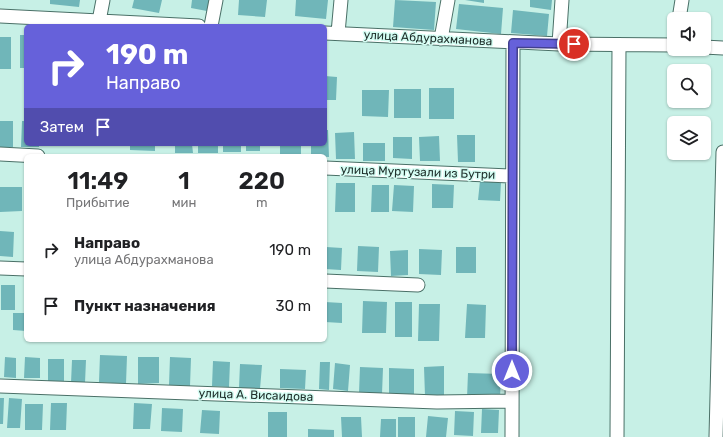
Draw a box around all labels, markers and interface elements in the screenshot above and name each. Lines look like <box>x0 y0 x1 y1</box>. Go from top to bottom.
map controls <box>667 12 711 160</box>
button: sound <box>667 12 711 56</box>
pin <box>557 27 591 61</box>
street label: улица Абдурахманова <box>363 28 493 48</box>
icon: arrive <box>563 33 585 55</box>
text: 190 m <box>106 38 189 71</box>
icon: right <box>40 40 92 92</box>
button: search <box>667 64 711 108</box>
text: Направо <box>106 72 181 94</box>
icon: arrive <box>92 116 114 138</box>
button: layers <box>667 116 711 160</box>
text: Затем <box>40 118 84 136</box>
street label: улица Муртузали из Бутри <box>340 162 496 182</box>
text: 11:49 <box>67 167 128 195</box>
text: 1 <box>178 167 190 195</box>
text: 220 <box>238 167 285 195</box>
text: Прибытие <box>66 195 130 210</box>
text: мин <box>172 195 196 210</box>
text: m <box>256 195 267 210</box>
text: Направо <box>74 234 140 252</box>
icon: right <box>40 239 62 261</box>
text: 190 m <box>269 241 311 259</box>
text: улица Абдурахманова <box>74 252 214 267</box>
icon: arrive <box>40 295 62 317</box>
text: Пункт назначения <box>74 297 216 315</box>
text: 30 m <box>275 297 311 315</box>
position arrow <box>491 350 533 392</box>
street label: улица А. Висаидова <box>198 386 314 404</box>

